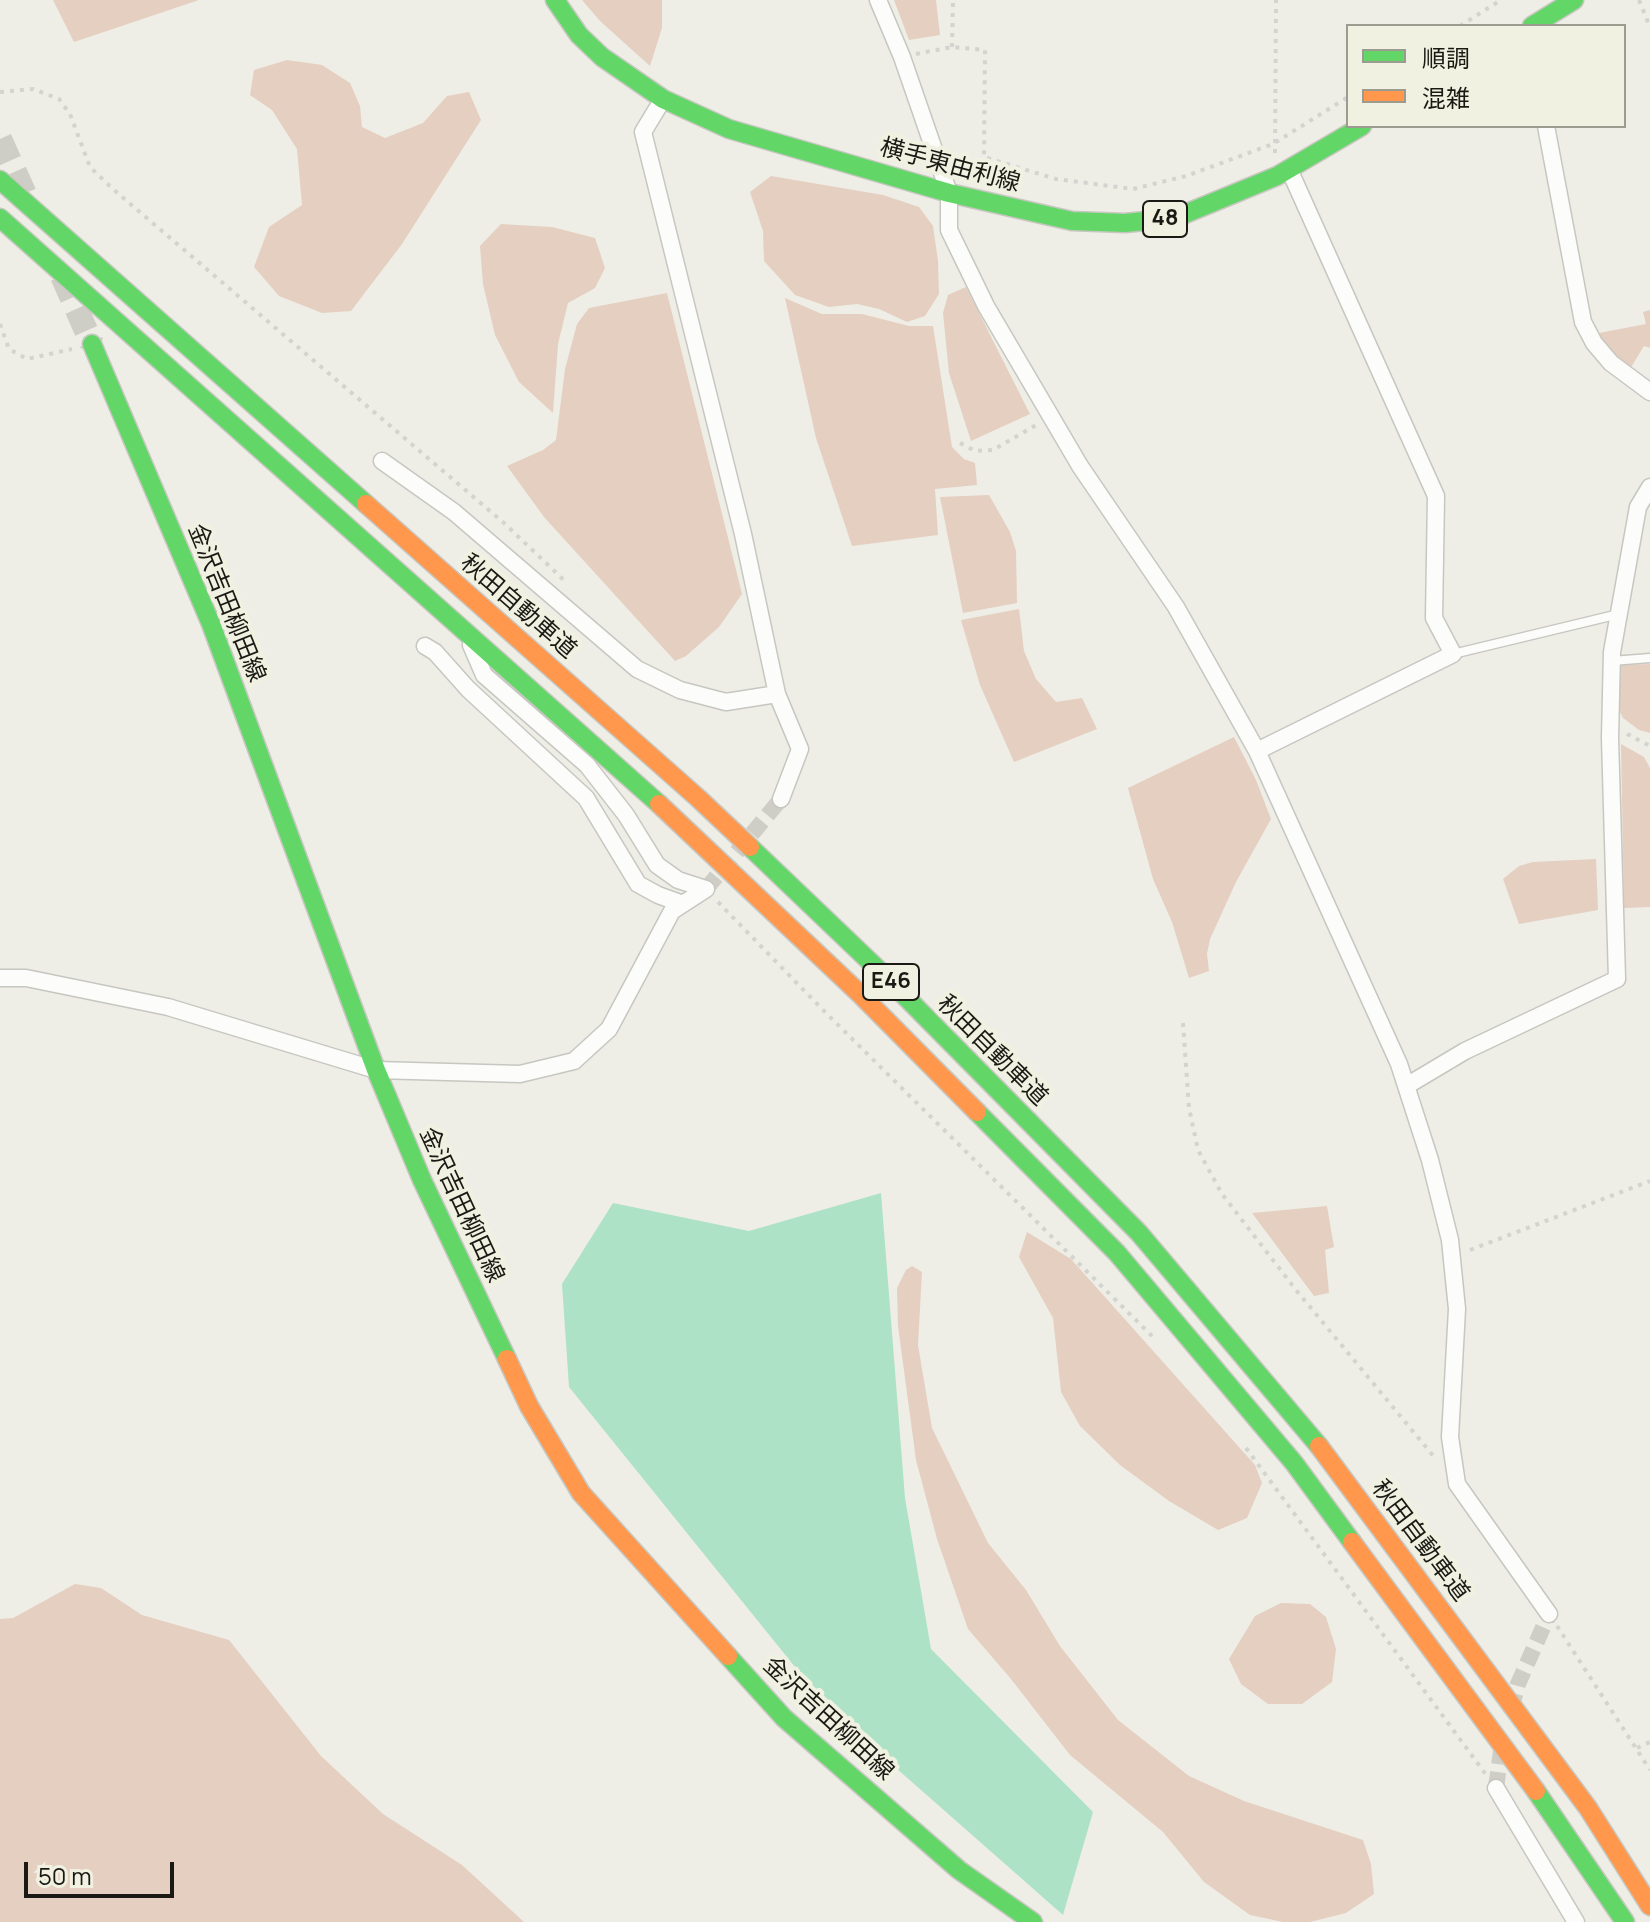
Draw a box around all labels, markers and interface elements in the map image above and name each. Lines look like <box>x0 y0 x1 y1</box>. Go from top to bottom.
legend <box>1346 24 1626 128</box>
text: 順調 <box>1422 41 1470 74</box>
text: 混雑 <box>1422 81 1470 114</box>
street label: 横手東由利線 <box>877 133 1023 199</box>
road number: 48 <box>1143 201 1187 237</box>
street label: 金沢吉田柳田線 <box>181 520 271 686</box>
street label: 秋田自動車道 <box>454 549 582 665</box>
road number: E46 <box>863 964 919 1000</box>
street label: 秋田自動車道 <box>931 990 1053 1112</box>
street label: 金沢吉田柳田線 <box>412 1123 510 1287</box>
street label: 秋田自動車道 <box>1365 1475 1475 1607</box>
street label: 金沢吉田柳田線 <box>757 1651 899 1787</box>
scale bar <box>28 1846 178 1896</box>
text: 50 m <box>38 1859 92 1892</box>

